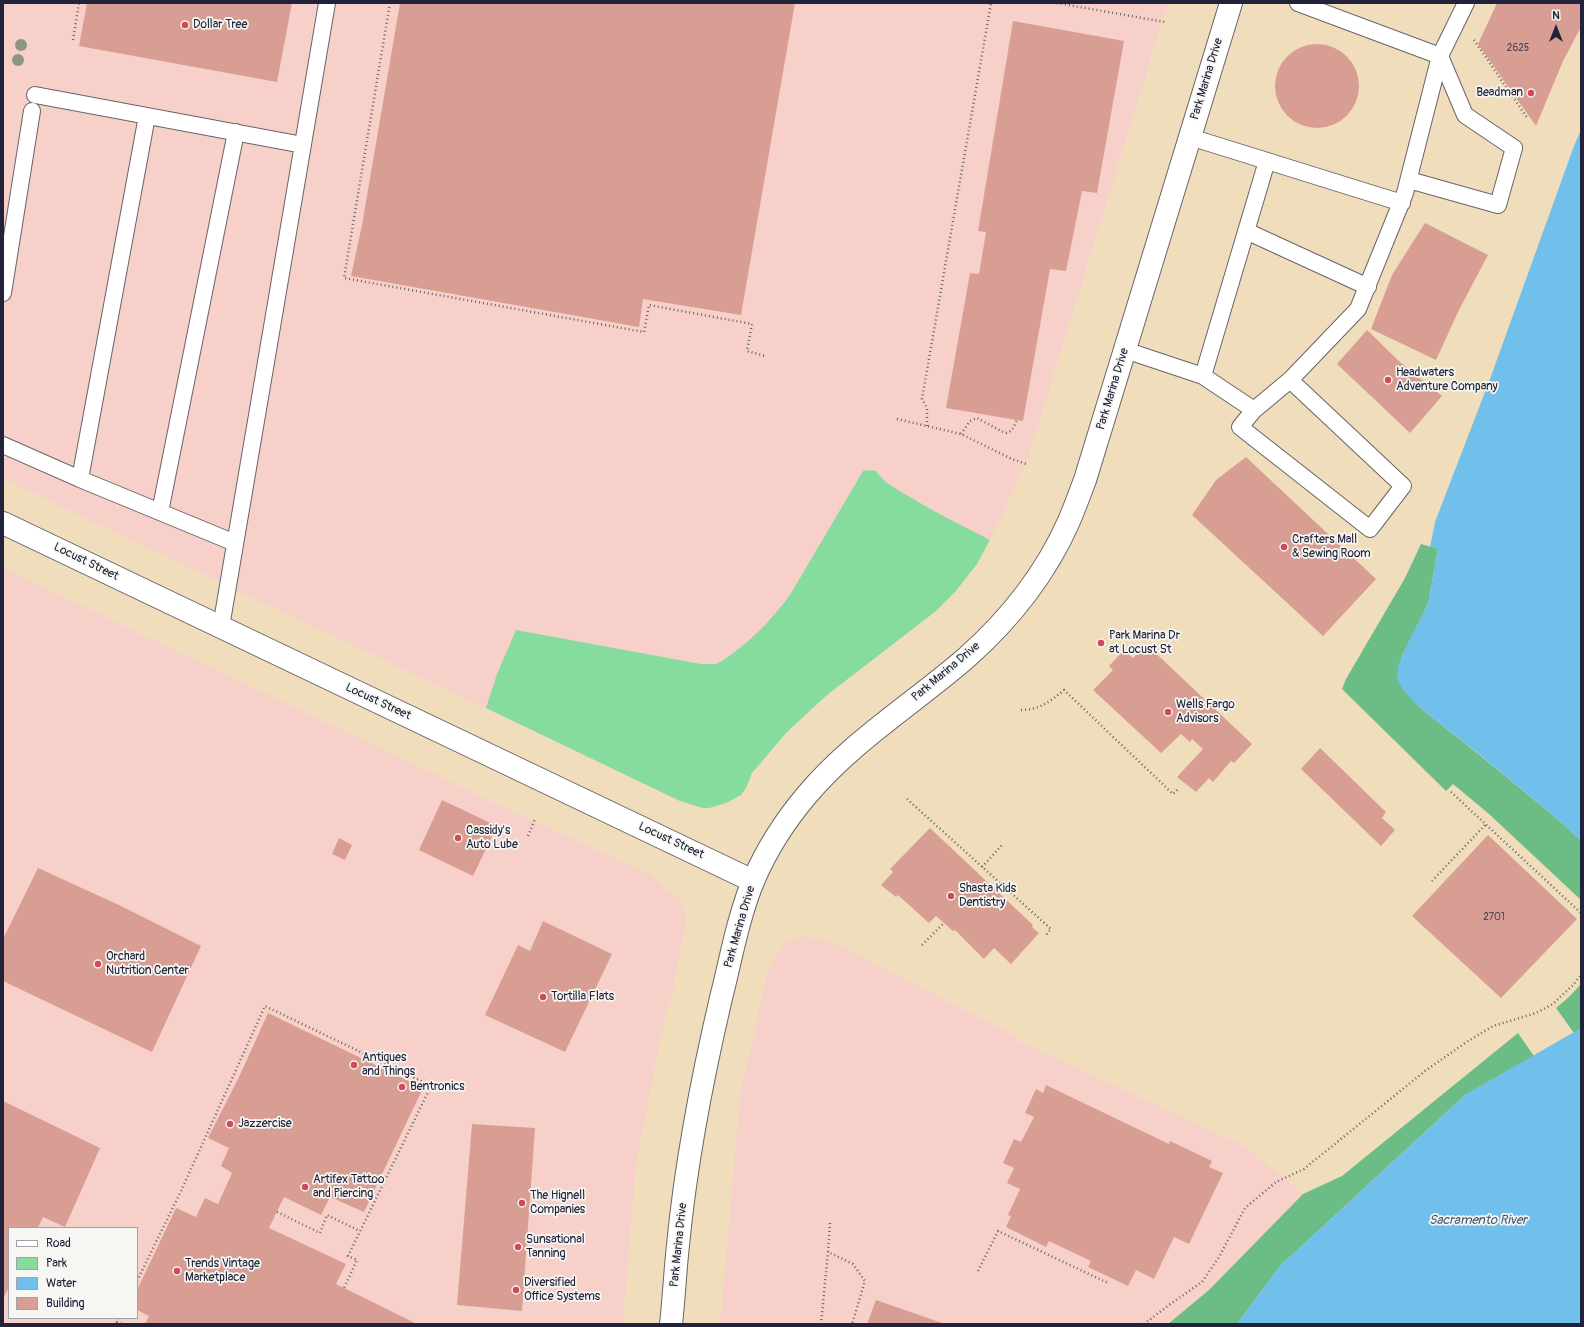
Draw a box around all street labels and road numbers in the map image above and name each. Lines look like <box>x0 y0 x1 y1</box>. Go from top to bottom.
street label: Park Marina Drive <box>1188 36 1226 122</box>
street label: Park Marina Drive <box>1094 346 1132 432</box>
street label: Locust Street <box>51 540 121 584</box>
street label: Park Marina Drive <box>909 639 983 705</box>
street label: Locust Street <box>343 681 413 723</box>
street label: Locust Street <box>636 820 706 862</box>
street label: Park Marina Drive <box>721 884 759 970</box>
street label: Park Marina Drive <box>667 1202 691 1288</box>

